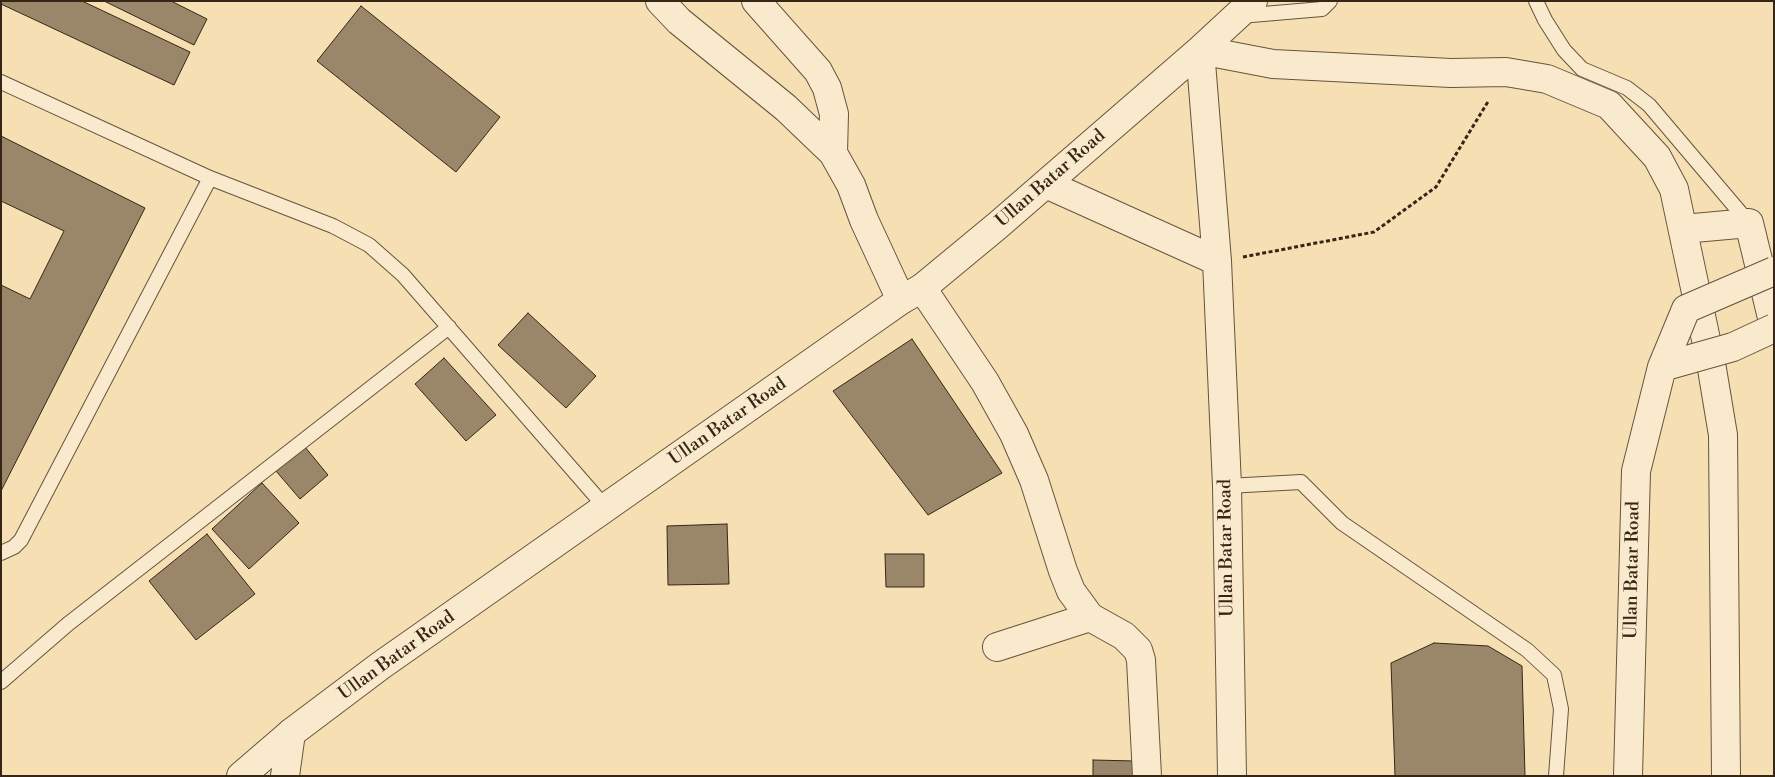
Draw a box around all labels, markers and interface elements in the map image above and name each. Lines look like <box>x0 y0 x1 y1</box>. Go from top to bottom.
street label: Ullan Batar Road <box>992 126 1110 232</box>
street label: Ullan Batar Road <box>665 374 791 470</box>
street label: Ullan Batar Road <box>1215 479 1239 617</box>
street label: Ullan Batar Road <box>1621 501 1645 639</box>
street label: Ullan Batar Road <box>335 607 459 705</box>

